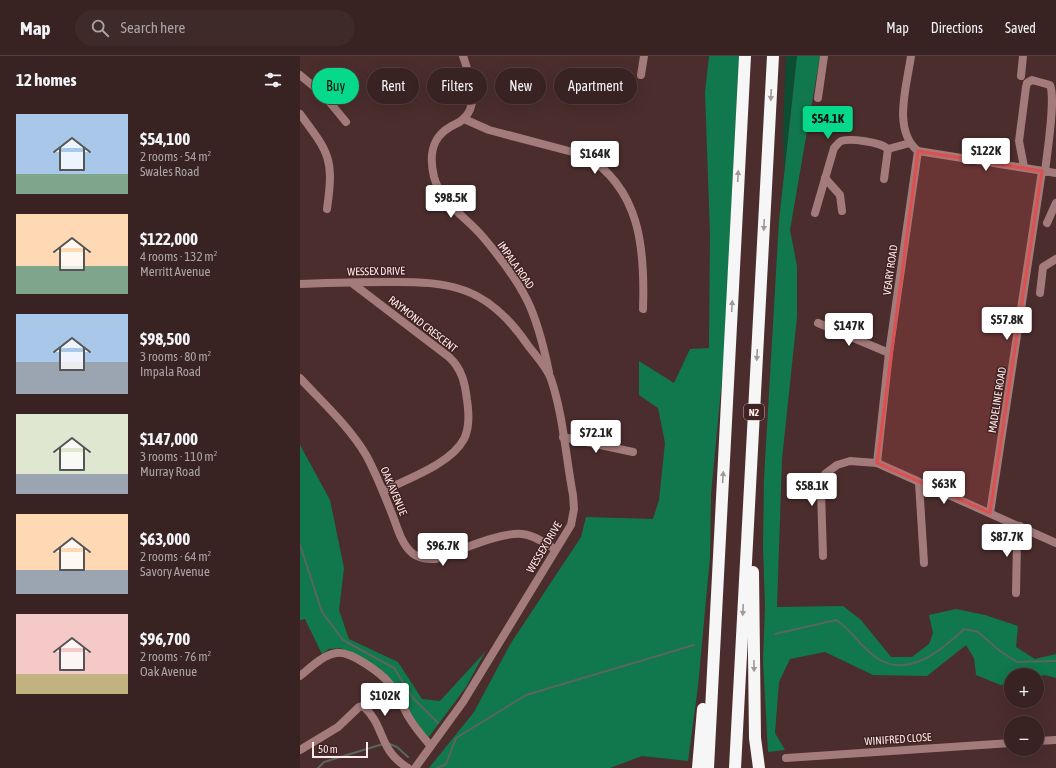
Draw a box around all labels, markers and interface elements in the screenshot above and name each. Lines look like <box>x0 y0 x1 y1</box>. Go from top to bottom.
search box <box>75 10 355 46</box>
text: Map <box>20 17 51 39</box>
icon: search <box>89 17 111 39</box>
text: Search here <box>121 19 185 36</box>
text: Map <box>886 20 909 36</box>
text: Directions <box>931 20 983 36</box>
text: Saved <box>1005 20 1036 36</box>
chip: Buy <box>312 68 359 104</box>
chip: Rent <box>367 68 419 104</box>
chip: Filters <box>427 68 487 104</box>
chip: New <box>495 68 546 104</box>
chip: Apartment <box>554 68 637 104</box>
icon: filters <box>262 69 284 91</box>
text: 12 homes <box>16 70 77 90</box>
one-way arrow <box>768 89 775 101</box>
pin: $54.1K <box>795 106 861 140</box>
text: $54.1K <box>812 111 844 126</box>
text: $54,100 <box>140 129 190 149</box>
icon: home <box>48 130 96 178</box>
pin: $122K <box>958 138 1014 172</box>
pin: $164K <box>567 141 623 175</box>
text: $122K <box>971 143 1001 158</box>
text: $164K <box>580 146 610 161</box>
text: 2 rooms · 54 m² <box>140 149 211 164</box>
text: Swales Road <box>140 164 199 179</box>
one-way arrow <box>735 170 742 182</box>
pin: $98.5K <box>418 185 484 219</box>
text: $98.5K <box>435 190 467 205</box>
one-way arrow <box>761 219 768 231</box>
text: $122,000 <box>140 229 198 249</box>
icon: home <box>48 230 96 278</box>
street label: IMPALA ROAD <box>495 239 537 291</box>
street label: VEARY ROAD <box>881 244 899 296</box>
text: 4 rooms · 132 m² <box>140 249 217 264</box>
text: Merritt Avenue <box>140 264 211 279</box>
street label: WESSEX DRIVE <box>347 264 405 278</box>
street label: RAYMOND CRESCENT <box>386 293 460 355</box>
one-way arrow <box>728 300 735 312</box>
pin: $57.8K <box>974 307 1040 341</box>
text: $57.8K <box>991 312 1023 327</box>
pin: $147K <box>821 313 877 347</box>
text: $147K <box>834 318 864 333</box>
text: $98,500 <box>140 329 190 349</box>
icon: home <box>48 330 96 378</box>
text: 3 rooms · 80 m² <box>140 349 211 364</box>
one-way arrow <box>754 349 760 362</box>
text: Impala Road <box>140 364 201 379</box>
street label: MADELINE ROAD <box>986 366 1008 434</box>
road number: N2 <box>744 404 764 420</box>
pin: $72.1K <box>563 420 629 454</box>
text: $72.1K <box>580 425 612 440</box>
text: $147,000 <box>140 429 198 449</box>
icon: home <box>48 430 96 478</box>
text: 3 rooms · 110 m² <box>140 449 217 464</box>
text: Murray Road <box>140 464 200 479</box>
street label: OAK AVENUE <box>378 465 410 517</box>
one-way arrow <box>719 471 726 483</box>
pin: $63K <box>920 471 968 505</box>
pin: $58.1K <box>779 473 845 507</box>
text: $63K <box>932 476 956 491</box>
text: $58.1K <box>796 478 828 493</box>
street label: WESSEX DRIVE <box>524 519 564 575</box>
pin: $87.7K <box>974 524 1040 558</box>
text: $63,000 <box>140 529 190 549</box>
text: $87.7K <box>991 529 1023 544</box>
icon: home <box>48 530 96 578</box>
pin: $96.7K <box>410 533 476 567</box>
text: $96.7K <box>427 538 459 553</box>
text: 2 rooms · 64 m² <box>140 549 211 564</box>
text: Savory Avenue <box>140 564 210 579</box>
one-way arrow <box>740 604 747 616</box>
text: $96,700 <box>140 629 190 649</box>
icon: home <box>48 630 96 678</box>
text: 2 rooms · 76 m² <box>140 649 211 664</box>
one-way arrow <box>751 660 757 673</box>
text: Oak Avenue <box>140 664 197 679</box>
map controls <box>1004 668 1044 756</box>
button: + <box>1004 668 1044 708</box>
pin: $102K <box>357 683 413 717</box>
text: $102K <box>370 688 400 703</box>
button: − <box>1004 716 1044 756</box>
street label: WINIFRED CLOSE <box>864 731 932 747</box>
scale bar <box>312 740 368 759</box>
text: 50 m <box>318 743 338 755</box>

